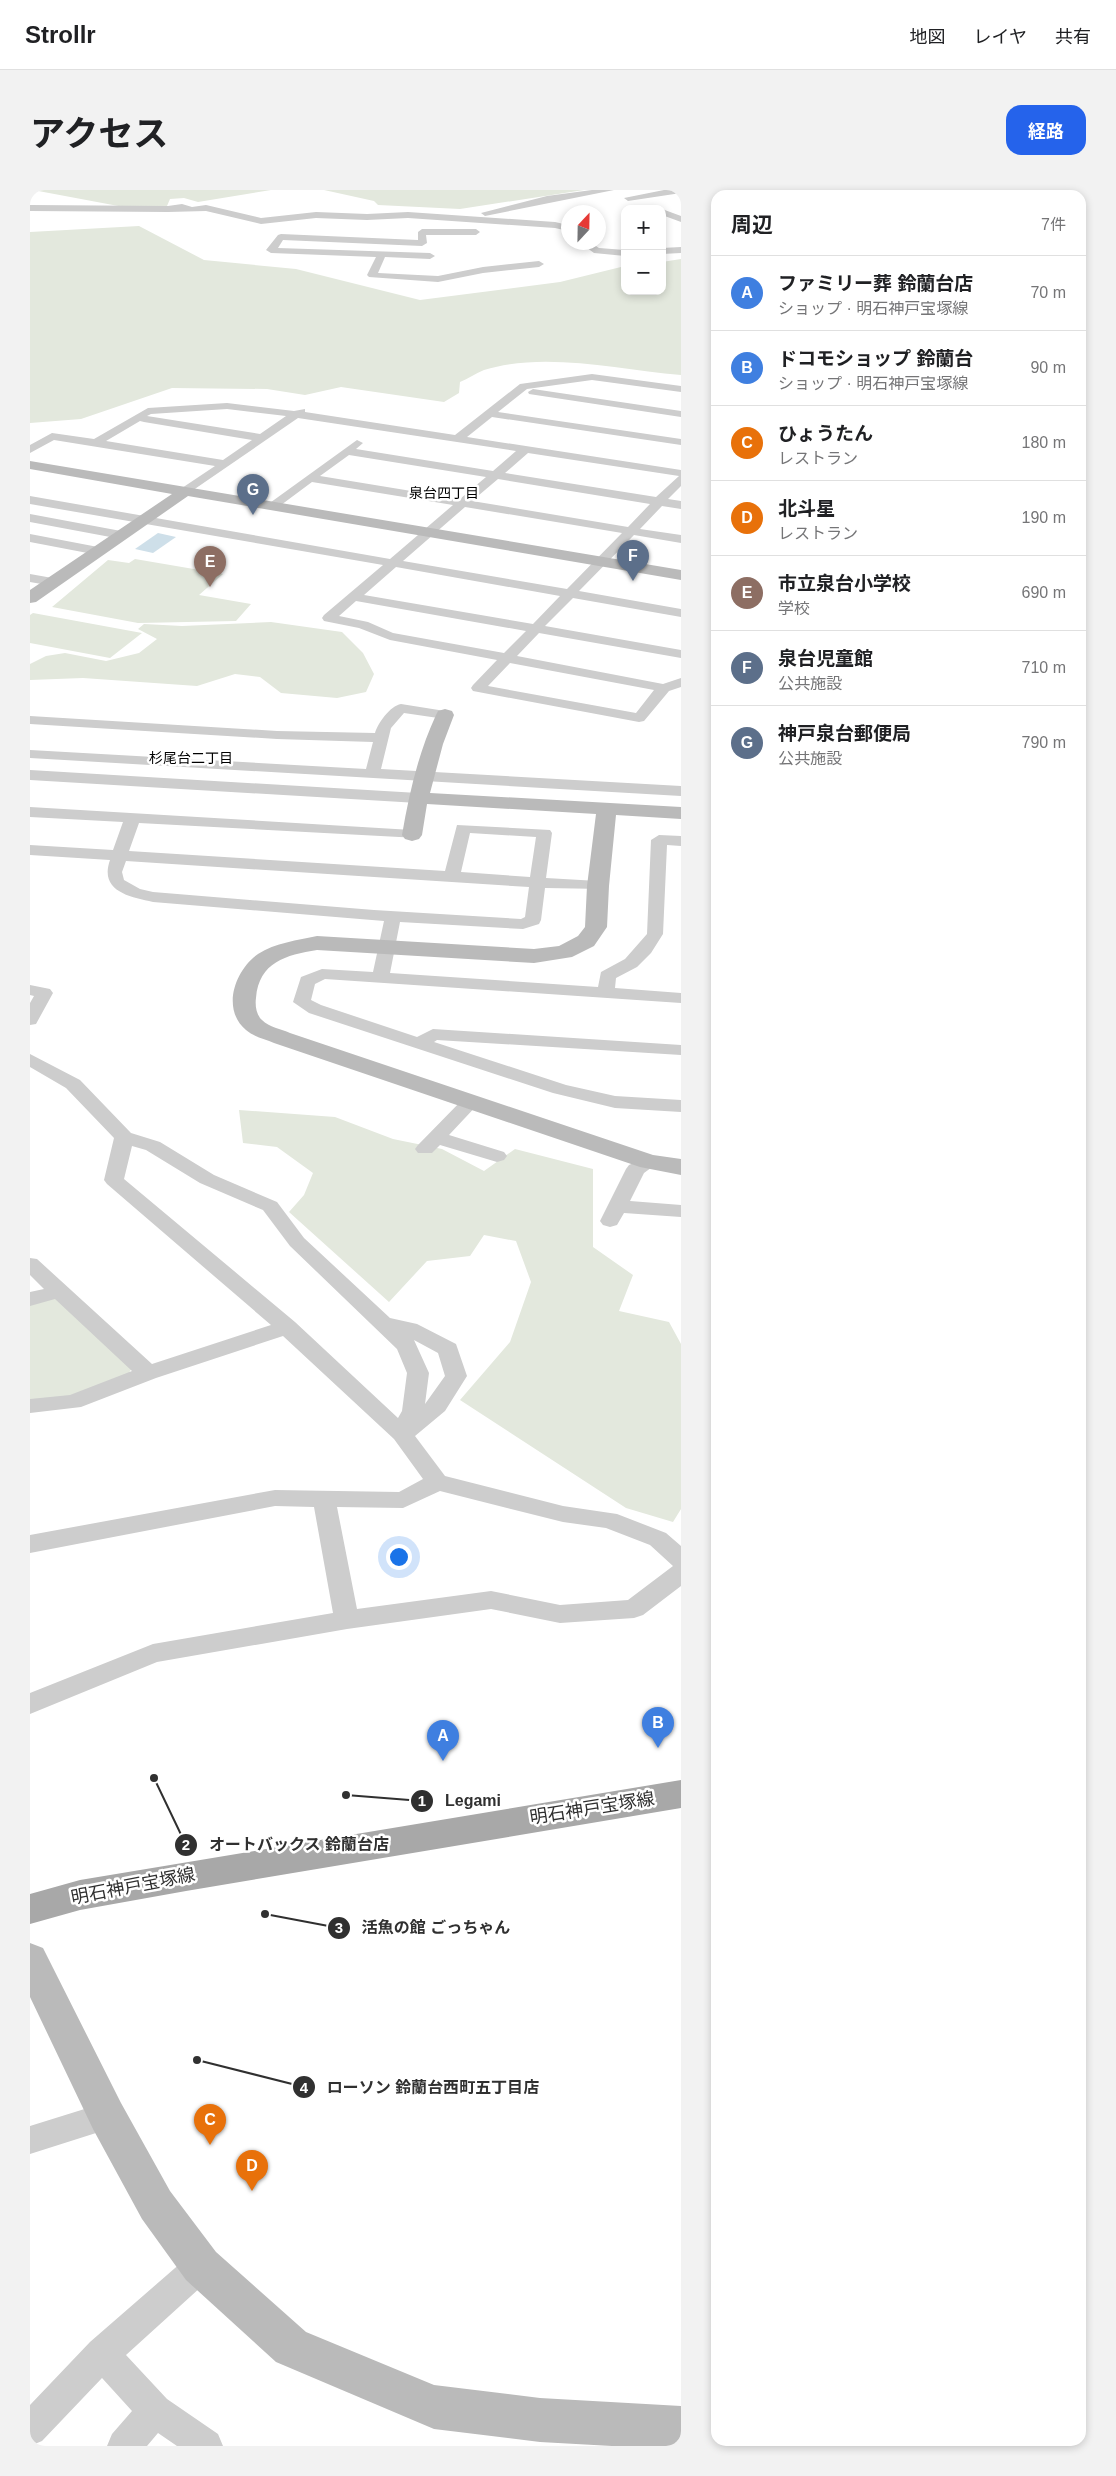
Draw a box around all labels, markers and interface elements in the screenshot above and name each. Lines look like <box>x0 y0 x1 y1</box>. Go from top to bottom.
text: Strollr <box>25 21 96 48</box>
text: 地図 <box>910 27 946 47</box>
text: レイヤ <box>974 27 1027 47</box>
text: 共有 <box>1055 27 1091 47</box>
button: 経路 <box>1006 105 1086 155</box>
text: アクセス <box>30 114 168 153</box>
north arrow <box>561 205 606 250</box>
map controls <box>621 205 666 295</box>
button: + <box>621 205 666 250</box>
text: 周辺 <box>731 213 773 236</box>
text: 7件 <box>1041 216 1066 233</box>
button: − <box>621 250 666 295</box>
text: ファミリー葬 鈴蘭台店 <box>778 273 973 294</box>
text: A <box>741 284 753 301</box>
text: 70 m <box>1030 284 1066 301</box>
text: ショップ · 明石神戸宝塚線 <box>778 300 968 317</box>
text: ドコモショップ 鈴蘭台 <box>778 348 973 369</box>
text: B <box>741 359 753 376</box>
text: 90 m <box>1030 359 1066 376</box>
text: ショップ · 明石神戸宝塚線 <box>778 375 968 392</box>
text: ひょうたん <box>778 423 873 444</box>
text: C <box>741 434 753 451</box>
text: 180 m <box>1022 434 1066 451</box>
text: レストラン <box>778 450 858 467</box>
pin: G <box>237 474 269 515</box>
district label: 泉台四丁目 <box>409 485 479 501</box>
text: 北斗星 <box>778 498 835 519</box>
text: D <box>741 509 753 526</box>
text: 190 m <box>1022 509 1066 526</box>
text: レストラン <box>778 525 858 542</box>
pin: F <box>617 540 649 581</box>
pin: E <box>194 546 226 587</box>
text: 市立泉台小学校 <box>778 573 911 594</box>
text: E <box>742 584 752 601</box>
text: 690 m <box>1022 584 1066 601</box>
text: 学校 <box>778 600 810 617</box>
text: 泉台児童館 <box>778 648 873 669</box>
text: F <box>742 659 752 676</box>
text: 710 m <box>1022 659 1066 676</box>
text: 公共施設 <box>778 675 842 692</box>
text: 神戸泉台郵便局 <box>778 723 911 744</box>
text: G <box>741 734 753 751</box>
text: 790 m <box>1022 734 1066 751</box>
district label: 杉尾台二丁目 <box>149 750 233 766</box>
text: 公共施設 <box>778 750 842 767</box>
your location <box>386 1544 412 1570</box>
pin: B <box>642 1707 674 1748</box>
pin: A <box>427 1720 459 1761</box>
callout: Legami <box>410 1785 511 1816</box>
street label: 明石神戸宝塚線 <box>528 1788 656 1828</box>
text: 1 <box>418 1792 426 1809</box>
text: Legami <box>445 1792 501 1809</box>
callout: オートバックス 鈴蘭台店 <box>174 1829 399 1860</box>
text: 2 <box>182 1836 190 1853</box>
text: オートバックス 鈴蘭台店 <box>209 1836 389 1853</box>
street label: 明石神戸宝塚線 <box>69 1864 197 1908</box>
callout: 活魚の館 ごっちゃん <box>327 1912 520 1943</box>
text: 活魚の館 ごっちゃん <box>362 1918 510 1936</box>
text: 3 <box>335 1919 343 1936</box>
callout: ローソン 鈴蘭台西町五丁目店 <box>292 2072 549 2103</box>
text: 4 <box>300 2079 309 2096</box>
text: ローソン 鈴蘭台西町五丁目店 <box>327 2079 539 2096</box>
pin: C <box>194 2104 226 2145</box>
pin: D <box>236 2150 268 2191</box>

